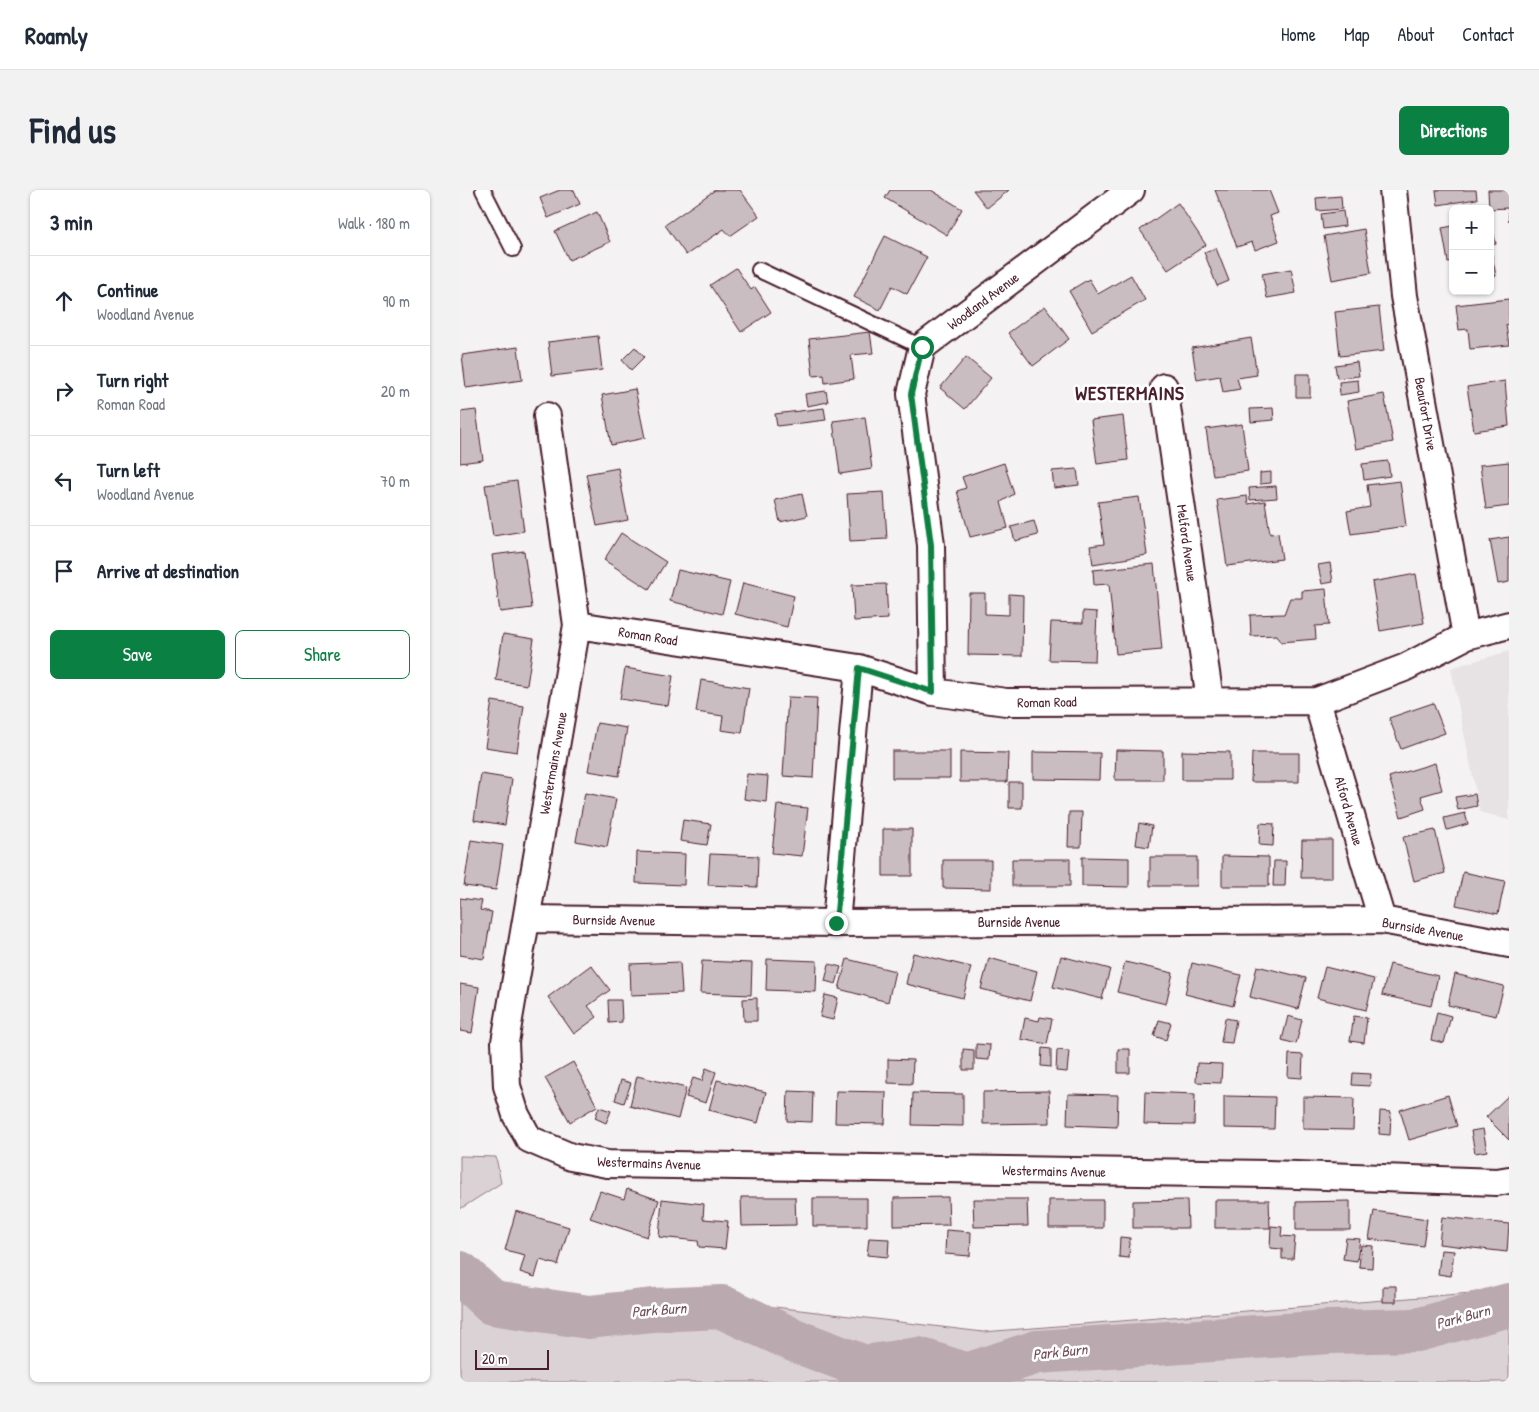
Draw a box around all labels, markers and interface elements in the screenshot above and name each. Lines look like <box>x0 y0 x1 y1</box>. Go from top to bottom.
text: Roamly <box>25 19 88 51</box>
text: Home <box>1281 22 1316 47</box>
text: Map <box>1344 22 1369 47</box>
text: About <box>1397 22 1434 47</box>
text: Contact <box>1462 22 1514 47</box>
button: Directions <box>1399 106 1509 155</box>
text: Find us <box>30 107 116 154</box>
map controls <box>1449 205 1494 295</box>
button: + <box>1449 205 1494 250</box>
text: 3 min <box>50 208 93 237</box>
text: Walk · 180 m <box>338 212 410 234</box>
button: − <box>1449 250 1494 295</box>
street label: Woodland Avenue <box>943 267 1023 334</box>
text: Continue <box>97 277 158 303</box>
icon: ahead <box>50 287 78 315</box>
text: 90 m <box>382 290 410 312</box>
text: Woodland Avenue <box>97 303 194 325</box>
route start <box>911 336 934 359</box>
text: Turn right <box>97 367 168 393</box>
street label: Beaufort Drive <box>1411 376 1442 453</box>
icon: right <box>50 377 78 405</box>
text: 20 m <box>381 380 410 402</box>
district label: WESTERMAINS <box>1075 380 1185 406</box>
text: Roman Road <box>97 393 165 415</box>
text: Turn left <box>97 457 160 483</box>
icon: left <box>50 467 78 495</box>
text: 70 m <box>380 470 410 492</box>
text: Woodland Avenue <box>97 483 194 505</box>
street label: Melford Avenue <box>1173 503 1202 583</box>
icon: arrive <box>50 557 78 585</box>
text: Arrive at destination <box>97 558 239 584</box>
street label: Roman Road <box>617 621 679 650</box>
button: Save <box>50 630 225 679</box>
button: Share <box>235 630 410 679</box>
street label: Roman Road <box>1017 691 1077 712</box>
street label: Westermains Avenue <box>534 710 571 816</box>
street label: Alford Avenue <box>1331 774 1368 848</box>
street label: Burnside Avenue <box>572 909 656 930</box>
route end <box>825 912 848 935</box>
street label: Burnside Avenue <box>978 912 1061 931</box>
street label: Burnside Avenue <box>1381 912 1466 945</box>
street label: Westermains Avenue <box>597 1151 702 1174</box>
street label: Westermains Avenue <box>1002 1160 1107 1181</box>
water label: Park Burn <box>631 1297 688 1322</box>
water label: Park Burn <box>1434 1299 1493 1334</box>
water label: Park Burn <box>1032 1338 1089 1365</box>
scale bar <box>475 1347 549 1370</box>
text: 20 m <box>482 1349 508 1368</box>

